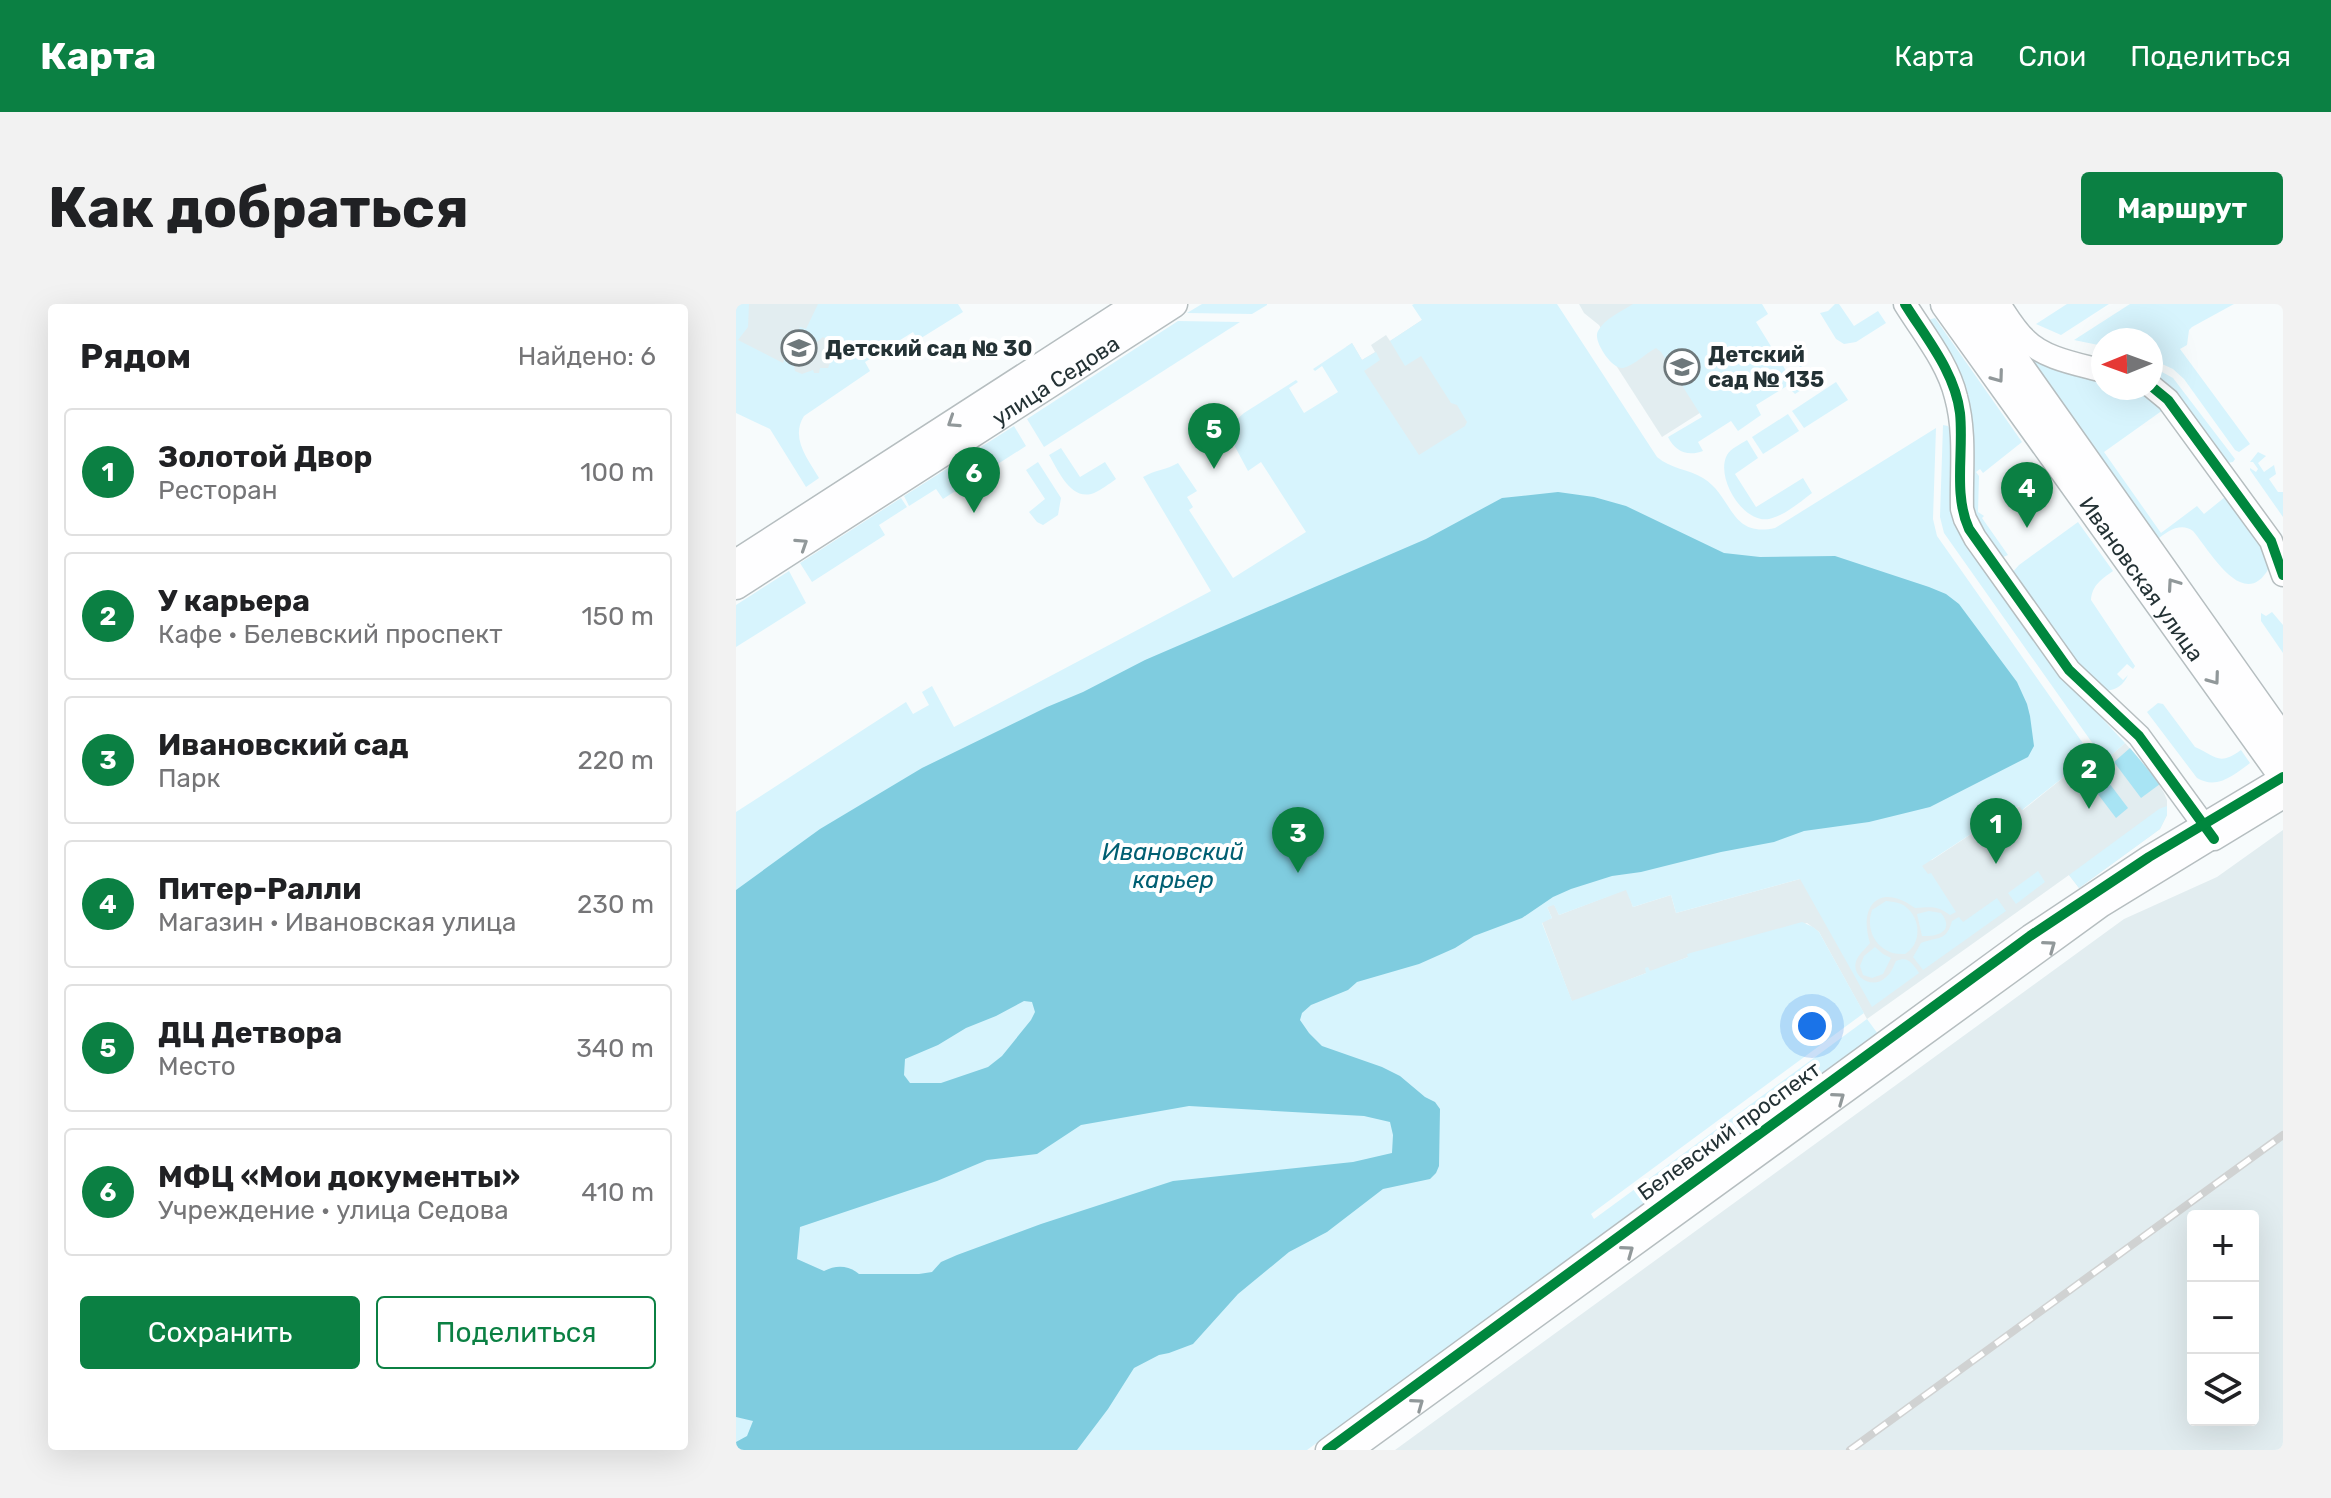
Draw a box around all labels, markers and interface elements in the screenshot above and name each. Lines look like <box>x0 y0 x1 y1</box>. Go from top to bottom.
text: Карта <box>40 33 156 79</box>
text: Карта <box>1894 40 1974 73</box>
text: Слои <box>2018 40 2086 73</box>
text: Поделиться <box>2130 40 2291 73</box>
button: Маршрут <box>2081 172 2283 245</box>
text: Как добраться <box>48 175 469 241</box>
north arrow <box>2091 328 2163 400</box>
school or university icon: Детский сад № 30 <box>780 329 818 367</box>
street label: улица Седова <box>987 329 1124 431</box>
place label: Детский сад № 30 <box>825 335 1033 362</box>
text: Рядом <box>80 336 191 377</box>
text: Найдено: 6 <box>518 341 656 372</box>
place label: Детский сад № 135 <box>1708 341 1824 393</box>
school or university icon: Детский сад № 135 <box>1663 348 1701 386</box>
one-way arrow <box>1988 368 2003 382</box>
pin: 5 <box>1188 403 1240 469</box>
one-way arrow <box>948 413 962 428</box>
text: Золотой Двор <box>158 439 373 475</box>
pin: 6 <box>948 447 1000 513</box>
text: 1 <box>102 457 114 488</box>
text: 100 m <box>580 457 654 488</box>
pin: 4 <box>2001 462 2053 528</box>
text: Ресторан <box>158 475 278 506</box>
street label: Ивановская улица <box>2074 491 2210 666</box>
one-way arrow <box>793 538 807 553</box>
one-way arrow <box>2168 578 2183 592</box>
text: У карьера <box>158 583 310 619</box>
text: 2 <box>100 601 116 632</box>
text: 150 m <box>581 601 654 632</box>
text: Кафе · Белевский проспект <box>158 619 503 650</box>
one-way arrow <box>2204 671 2219 685</box>
text: Ивановский сад <box>158 727 409 763</box>
pin: 2 <box>2063 743 2115 809</box>
text: 3 <box>99 745 117 776</box>
text: 220 m <box>577 745 654 776</box>
text: Парк <box>158 763 220 794</box>
pin: 1 <box>1970 798 2022 864</box>
pin: 3 <box>1272 807 1324 873</box>
water label: Ивановский карьер <box>1102 838 1244 894</box>
text: Питер-Ралли <box>158 871 362 907</box>
text: 4 <box>99 889 117 920</box>
text: 230 m <box>577 889 654 920</box>
text: Магазин · Ивановская улица <box>158 907 516 938</box>
one-way arrow <box>2041 941 2055 955</box>
your location <box>1792 1006 1832 1046</box>
text: ДЦ Детвора <box>158 1015 342 1051</box>
text: 5 <box>100 1033 116 1064</box>
text: 340 m <box>576 1033 654 1064</box>
text: Место <box>158 1051 236 1082</box>
street label: Белевский проспект <box>1632 1056 1826 1206</box>
one-way arrow <box>1830 1093 1844 1108</box>
text: МФЦ «Мои документы» <box>158 1159 520 1195</box>
text: 6 <box>100 1177 116 1208</box>
text: 410 m <box>581 1177 654 1208</box>
text: Учреждение · улица Седова <box>158 1195 509 1226</box>
map controls <box>2187 1210 2259 1426</box>
button: + <box>2187 1210 2259 1282</box>
one-way arrow <box>1620 1246 1634 1260</box>
button: − <box>2187 1282 2259 1354</box>
button: Сохранить <box>80 1296 360 1369</box>
button: Поделиться <box>376 1296 656 1369</box>
button: layers <box>2187 1354 2259 1426</box>
one-way arrow <box>1410 1399 1424 1414</box>

